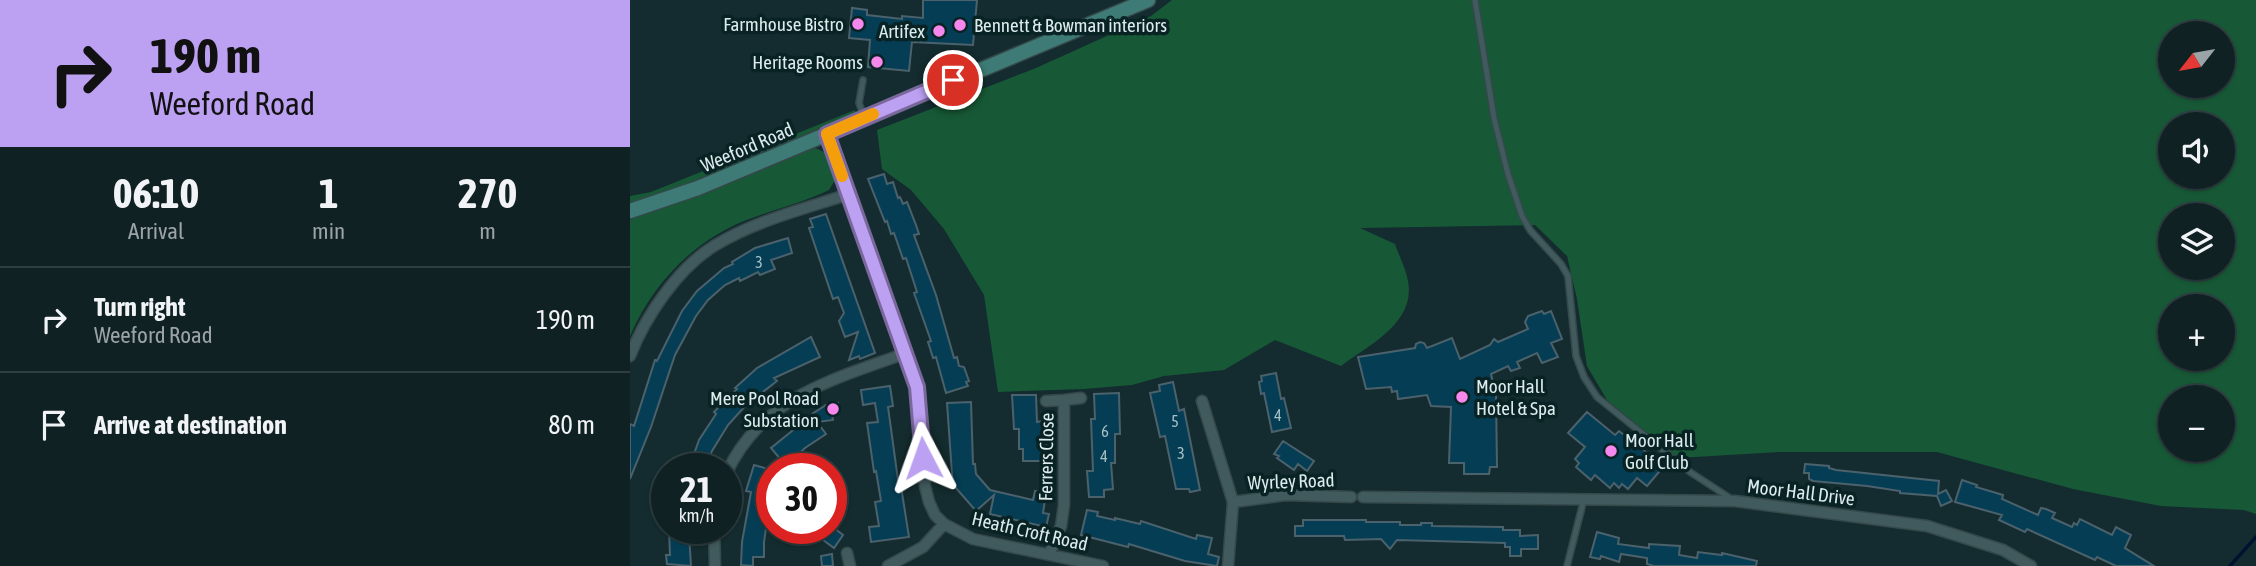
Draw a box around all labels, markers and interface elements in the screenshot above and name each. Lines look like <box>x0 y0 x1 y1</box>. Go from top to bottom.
place label: Farmhouse Bistro <box>723 13 844 35</box>
place label: Bennett & Bowman interiors <box>974 14 1167 36</box>
marker: Farmhouse Bistro <box>850 16 866 32</box>
marker: Bennett & Bowman interiors <box>952 17 968 33</box>
place label: Artifex <box>879 20 925 42</box>
north arrow <box>2158 21 2235 98</box>
map controls <box>2158 21 2235 462</box>
marker: Artifex <box>931 23 947 39</box>
text: 190 m <box>150 27 261 83</box>
icon: right <box>35 28 126 119</box>
pin <box>923 50 983 110</box>
place label: Heritage Rooms <box>752 51 863 73</box>
marker: Heritage Rooms <box>869 54 885 70</box>
icon: arrive <box>934 61 972 99</box>
text: Weeford Road <box>150 85 315 122</box>
button: sound <box>2158 112 2235 189</box>
street label: Weeford Road <box>698 118 796 176</box>
text: 06:10 <box>113 169 199 217</box>
text: 1 <box>319 169 338 217</box>
text: 270 <box>458 169 517 217</box>
button: layers <box>2158 203 2235 280</box>
text: Arrival <box>128 218 184 244</box>
text: min <box>312 218 345 244</box>
text: m <box>479 218 496 244</box>
house number: 3 <box>755 253 763 271</box>
text: Turn right <box>94 292 185 322</box>
button: + <box>2158 294 2235 371</box>
icon: right <box>35 301 73 339</box>
text: 190 m <box>536 305 595 335</box>
text: Weeford Road <box>94 322 213 348</box>
place label: Moor Hall Hotel & Spa <box>1476 375 1556 419</box>
button: − <box>2158 385 2235 462</box>
place label: Mere Pool Road Substation <box>710 387 819 431</box>
marker: Moor Hall Hotel & Spa <box>1454 389 1470 405</box>
marker: Mere Pool Road Substation <box>825 401 841 417</box>
icon: arrive <box>35 406 73 444</box>
house number: 4 <box>1274 406 1282 424</box>
text: Arrive at destination <box>94 410 287 440</box>
text: 80 m <box>548 410 595 440</box>
house number: 5 <box>1171 412 1179 430</box>
street label: Ferrers Close <box>1034 413 1058 501</box>
position arrow <box>886 421 960 495</box>
house number: 6 <box>1101 422 1109 440</box>
place label: Moor Hall Golf Club <box>1625 429 1694 473</box>
marker: Moor Hall Golf Club <box>1603 443 1619 459</box>
house number: 3 <box>1177 444 1185 462</box>
house number: 4 <box>1100 447 1108 465</box>
speed limit sign: 30 <box>756 453 847 544</box>
street label: Wyrley Road <box>1247 468 1335 494</box>
text: 21 <box>680 469 713 509</box>
street label: Moor Hall Drive <box>1746 474 1856 510</box>
text: km/h <box>679 505 714 526</box>
street label: Heath Croft Road <box>970 507 1090 555</box>

